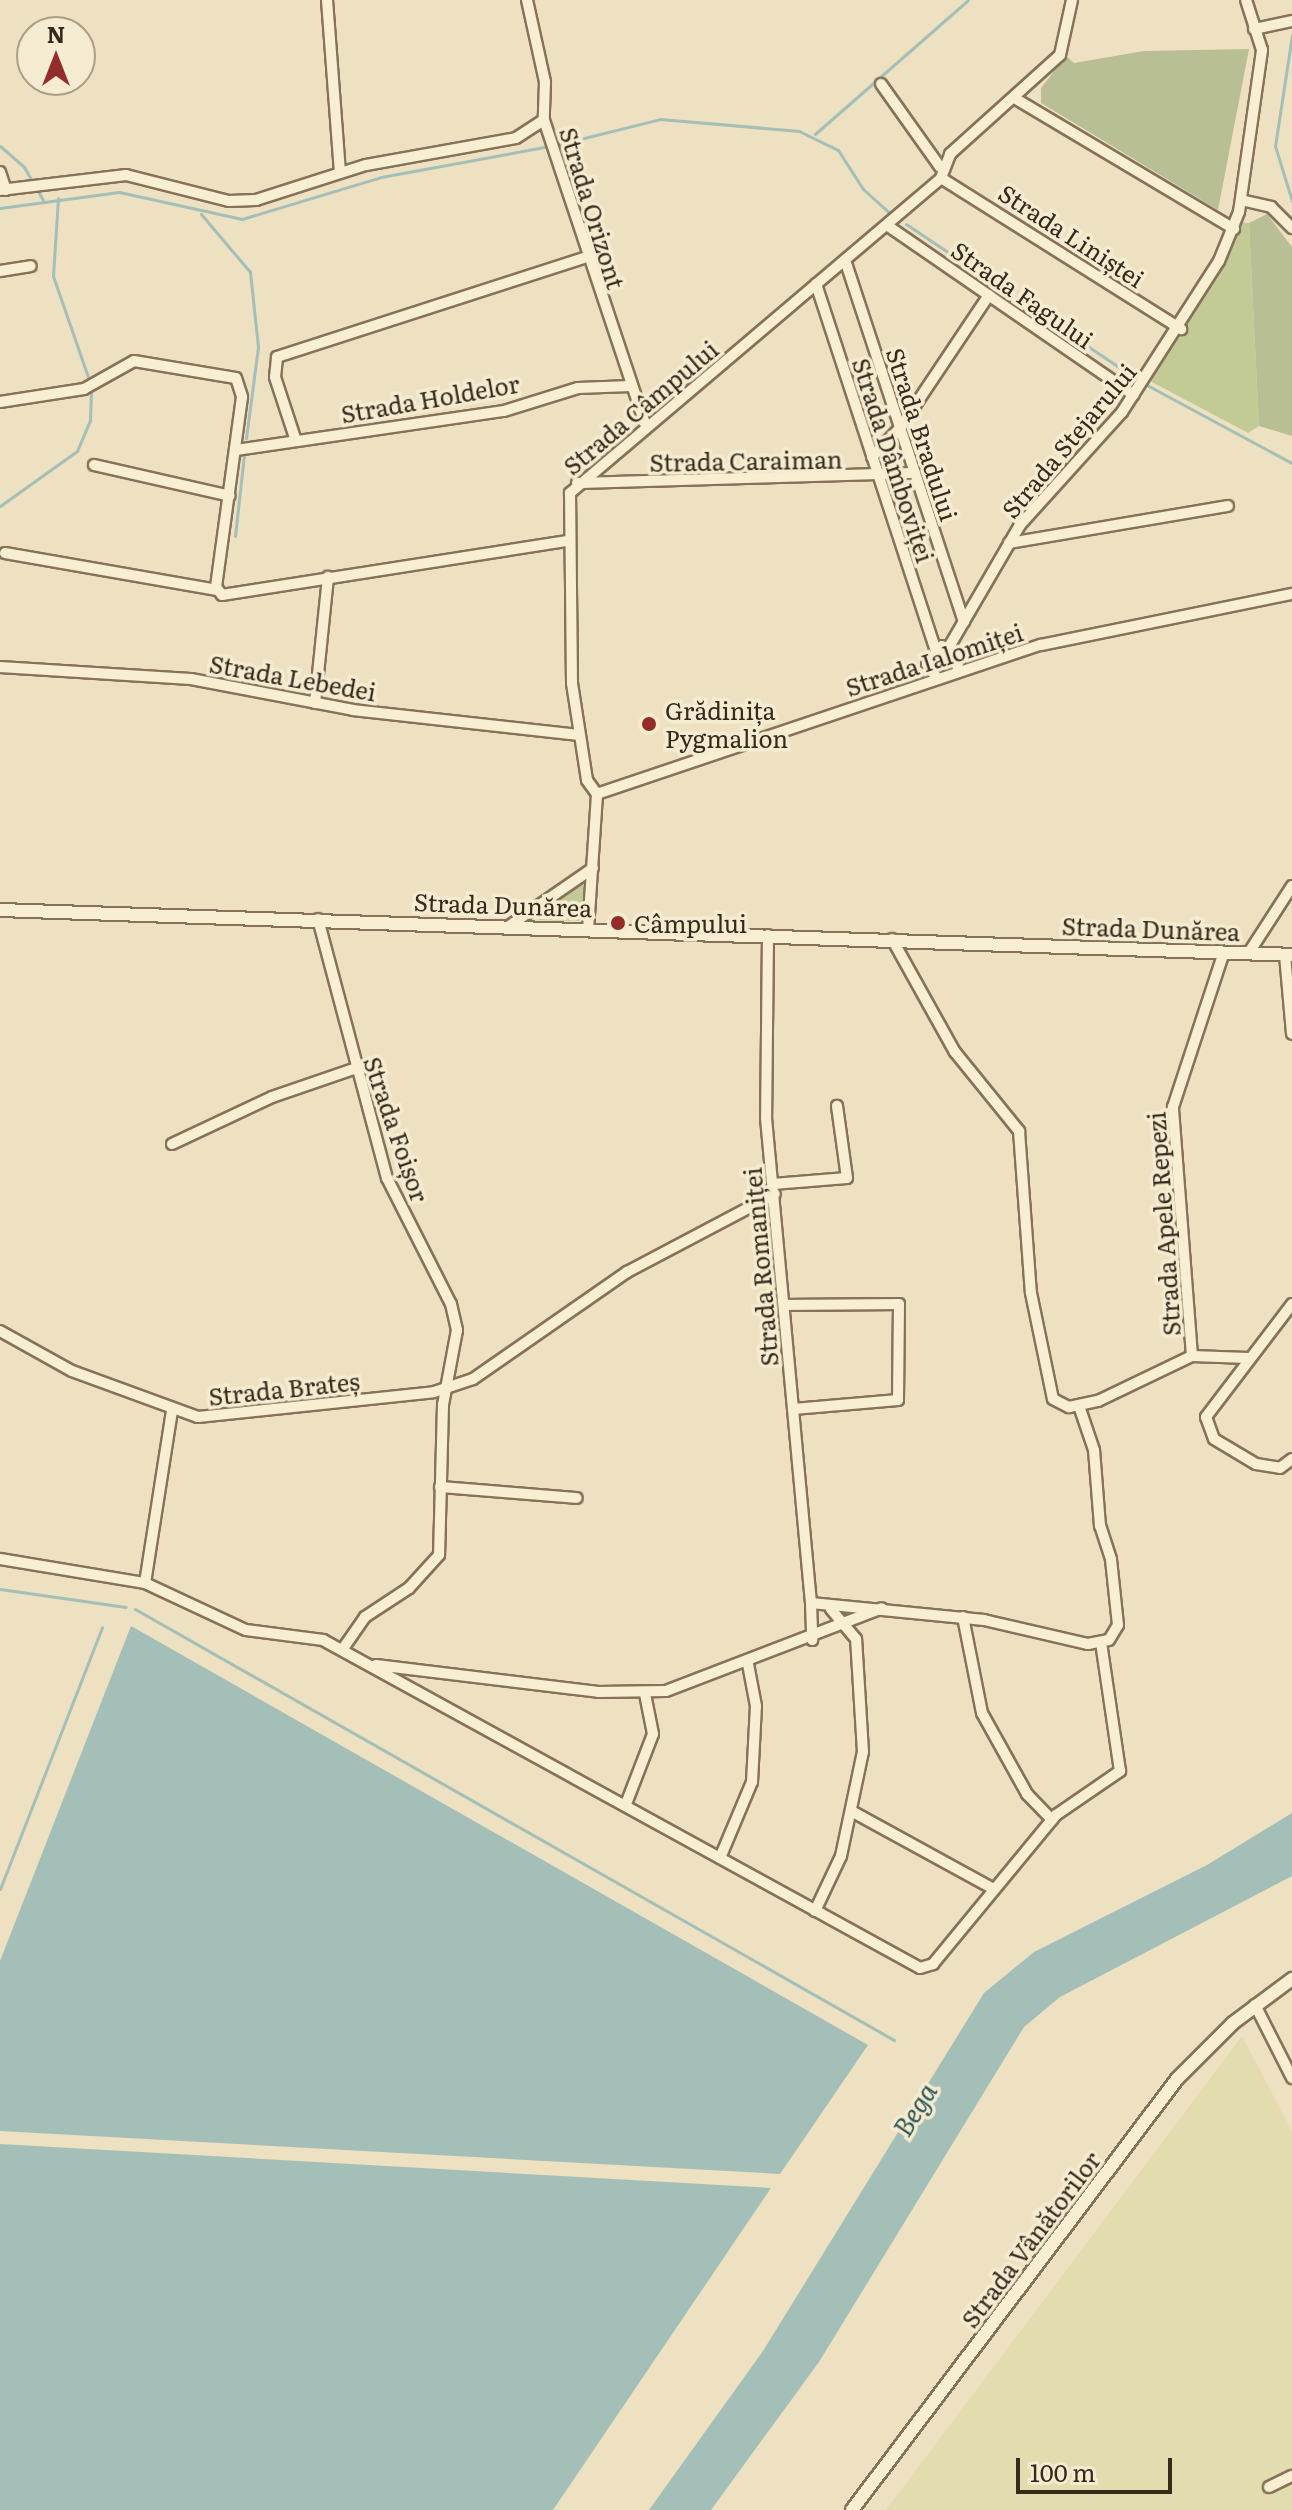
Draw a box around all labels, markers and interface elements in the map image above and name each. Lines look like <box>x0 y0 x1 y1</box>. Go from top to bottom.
north arrow <box>16 16 96 96</box>
text: N <box>47 17 65 50</box>
street label: Strada Orizont <box>555 124 631 292</box>
street label: Strada Liniștei <box>994 177 1150 293</box>
street label: Strada Fagului <box>947 235 1099 353</box>
street label: Strada Câmpului <box>557 334 723 480</box>
street label: Strada Bradului <box>881 344 965 524</box>
street label: Strada Dâmboviței <box>847 354 941 566</box>
street label: Strada Stejarului <box>995 357 1141 523</box>
street label: Strada Holdelor <box>338 368 522 428</box>
street label: Strada Caraiman <box>649 444 843 476</box>
street label: Strada Ialomiței <box>842 617 1026 701</box>
street label: Strada Lebedei <box>207 648 379 706</box>
place label: Grădinița Pygmalion <box>665 696 788 752</box>
marker: Grădinița Pygmalion <box>640 715 658 733</box>
street label: Strada Dunărea <box>413 886 593 922</box>
place label: Câmpului <box>634 909 747 937</box>
street label: Strada Dunărea <box>1061 910 1241 946</box>
marker: Câmpului <box>609 914 627 932</box>
street label: Strada Foișor <box>359 1053 435 1205</box>
street label: Strada Apele Repezi <box>1141 1111 1185 1337</box>
street label: Strada Romaniței <box>737 1166 783 1368</box>
street label: Strada Brateș <box>207 1366 361 1410</box>
water label: Bega <box>886 2077 942 2141</box>
street label: Strada Vânătorilor <box>954 2145 1106 2333</box>
scale bar <box>1020 2442 1176 2492</box>
text: 100 m <box>1030 2454 1096 2489</box>

